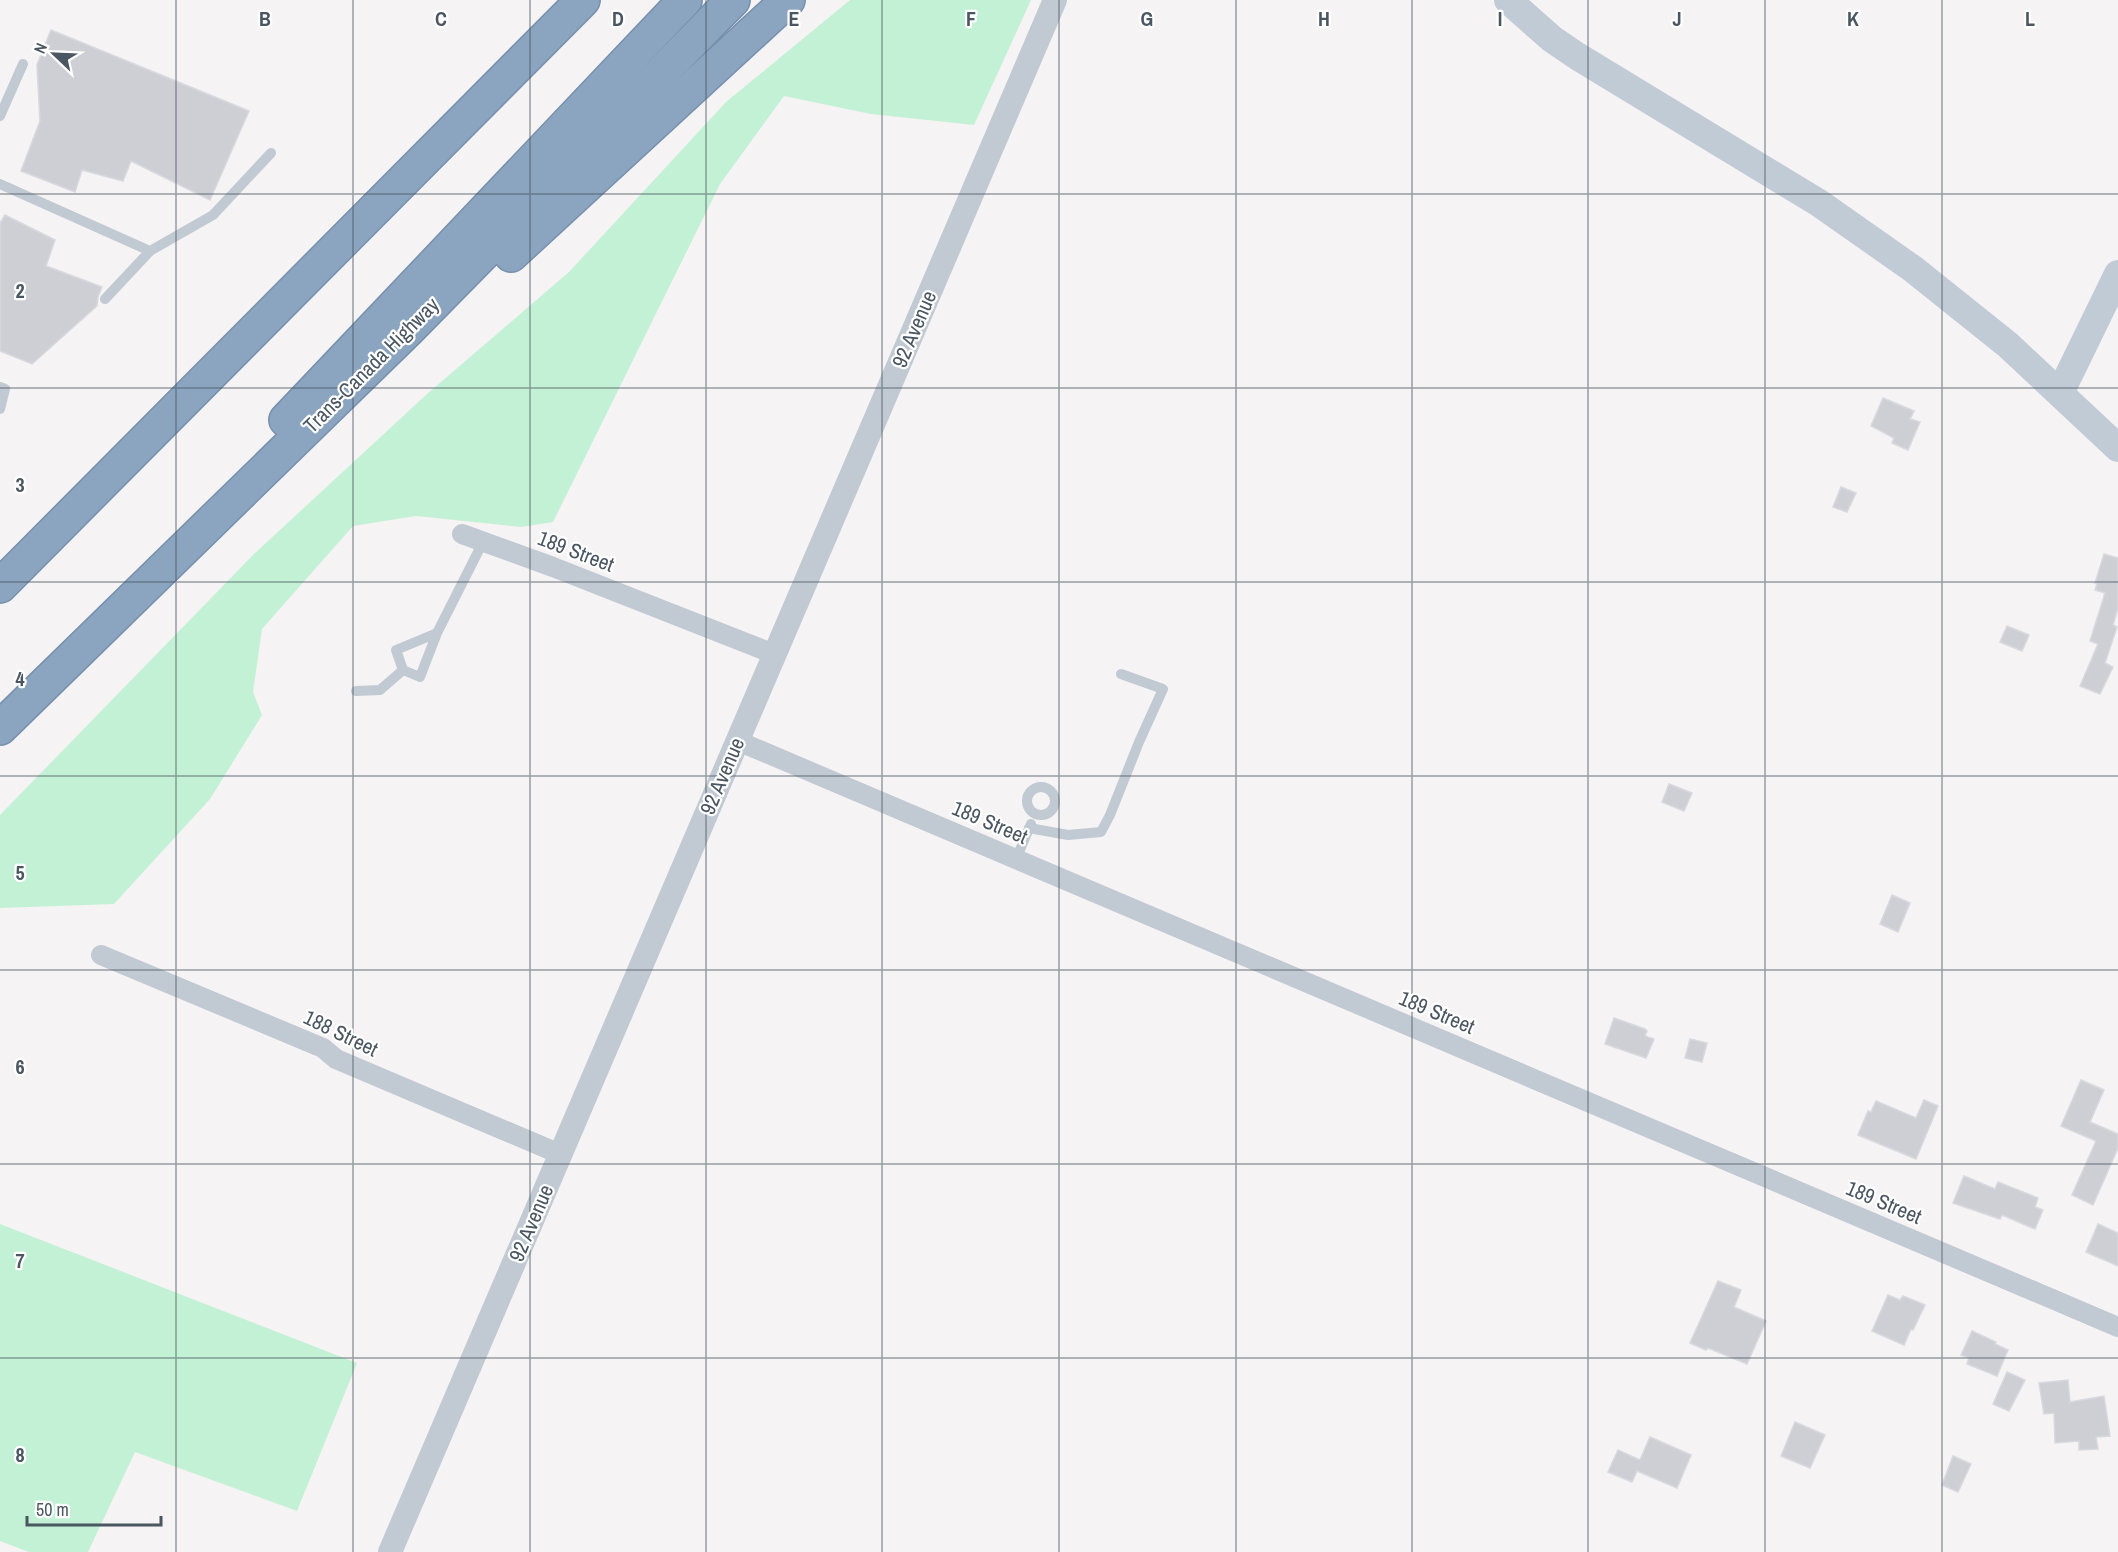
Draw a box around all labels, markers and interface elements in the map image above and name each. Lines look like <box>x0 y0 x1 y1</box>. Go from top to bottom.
text: B <box>259 5 271 32</box>
text: C <box>435 5 447 32</box>
text: D <box>612 5 624 32</box>
text: E <box>789 5 800 32</box>
text: F <box>966 5 976 32</box>
text: G <box>1141 5 1153 32</box>
text: H <box>1318 5 1330 32</box>
text: I <box>1498 5 1502 32</box>
text: J <box>1672 5 1682 32</box>
text: K <box>1847 5 1859 32</box>
text: L <box>2025 5 2035 32</box>
north arrow <box>24 24 84 84</box>
text: N <box>28 39 52 57</box>
text: 2 <box>15 277 25 304</box>
street label: 92 Avenue <box>885 286 943 372</box>
street label: Trans-Canada Highway <box>297 290 446 439</box>
text: 3 <box>15 471 25 498</box>
street label: 189 Street <box>534 523 618 579</box>
text: 4 <box>15 665 25 692</box>
street label: 92 Avenue <box>693 733 751 819</box>
street label: 189 Street <box>948 793 1032 851</box>
text: 5 <box>15 859 25 886</box>
street label: 189 Street <box>1395 983 1479 1041</box>
street label: 188 Street <box>299 1003 383 1064</box>
text: 6 <box>15 1053 25 1080</box>
street label: 189 Street <box>1842 1173 1926 1231</box>
street label: 92 Avenue <box>502 1180 560 1266</box>
text: 7 <box>15 1247 25 1274</box>
text: 8 <box>15 1441 25 1468</box>
scale bar <box>27 1489 160 1527</box>
text: 50 m <box>36 1497 69 1522</box>

